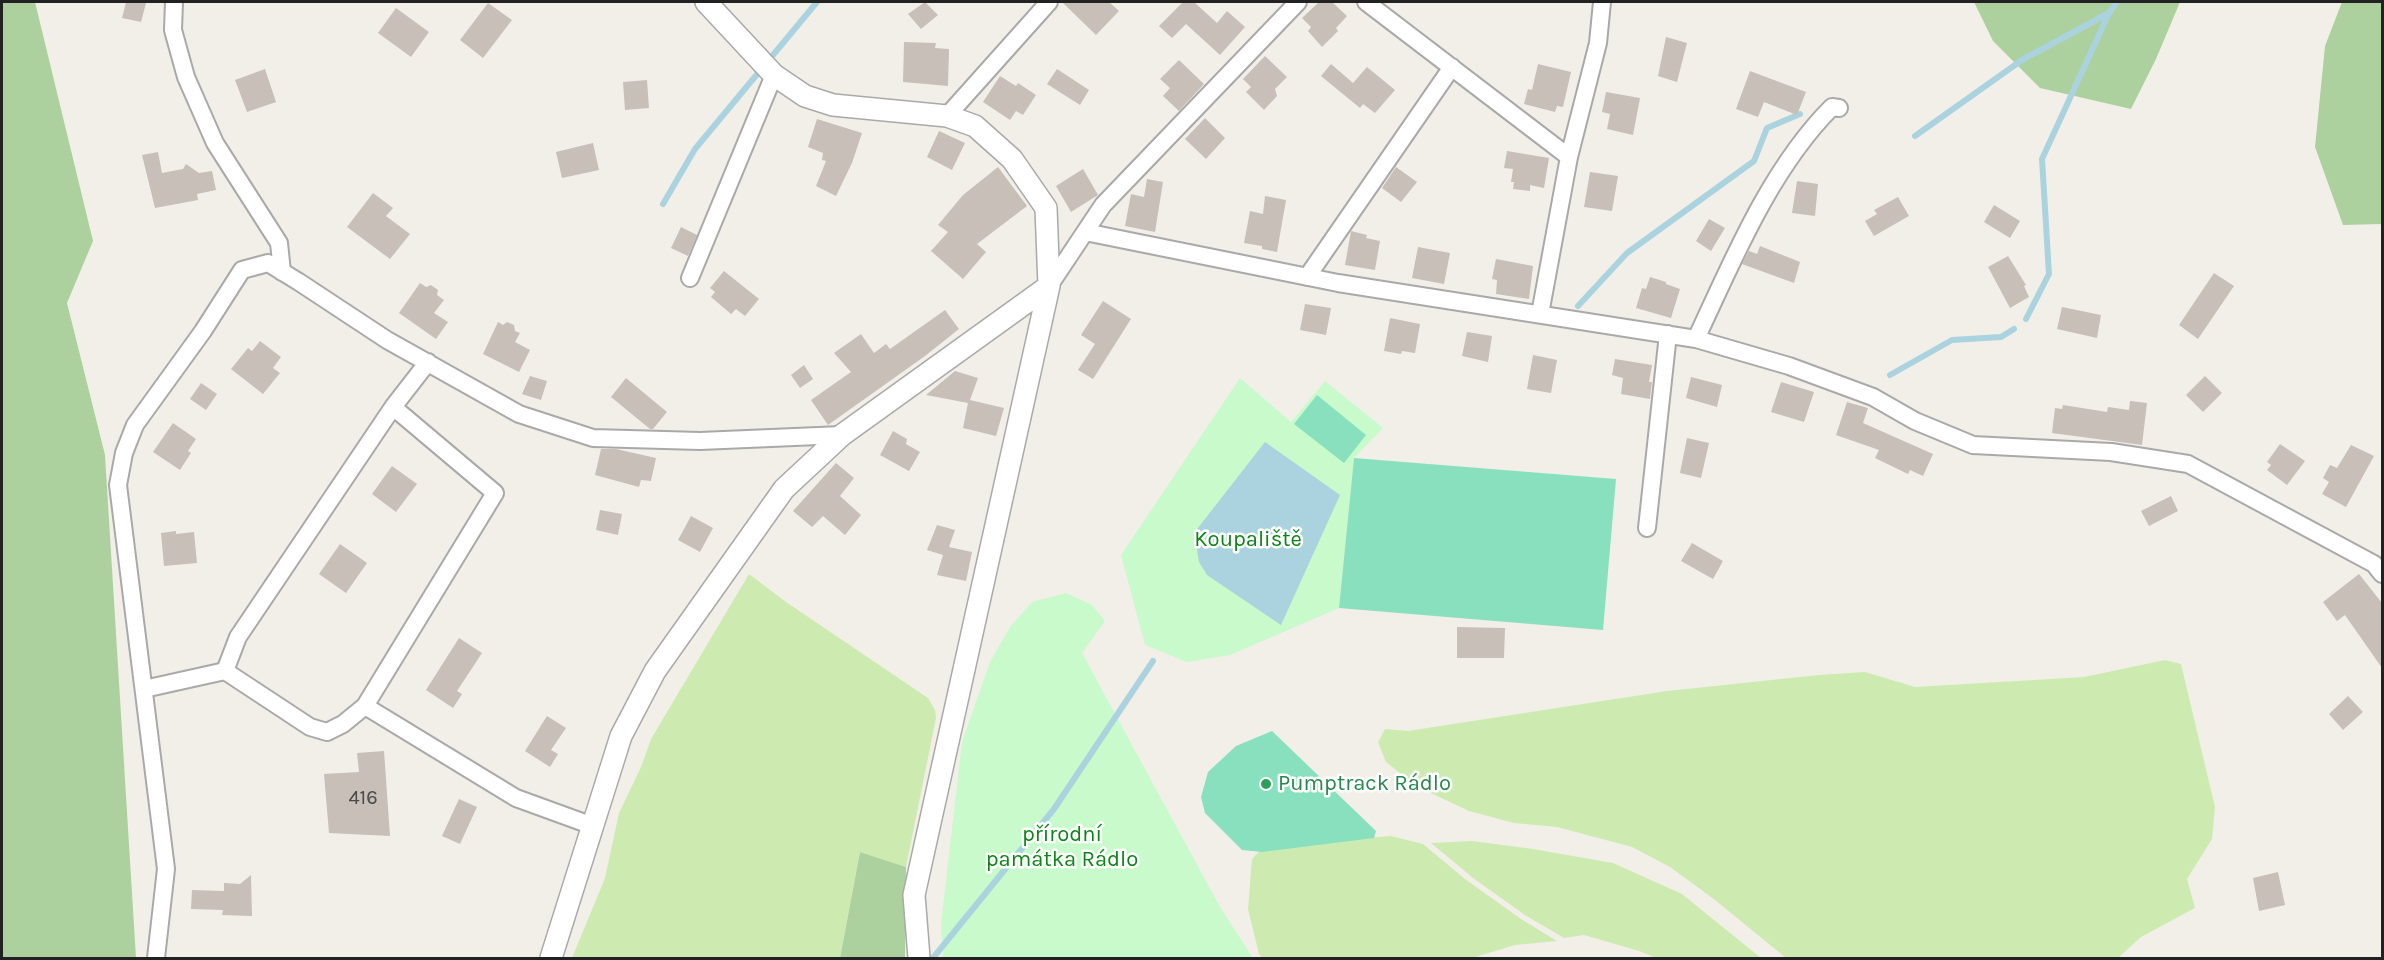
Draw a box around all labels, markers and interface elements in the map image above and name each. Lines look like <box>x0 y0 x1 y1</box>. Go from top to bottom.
park label: Koupaliště <box>1194 527 1302 553</box>
place label: Pumptrack Rádlo <box>1278 771 1451 797</box>
marker: Pumptrack Rádlo <box>1259 777 1273 791</box>
house number: 416 <box>348 786 378 810</box>
park label: přírodní památka Rádlo <box>986 822 1138 873</box>

